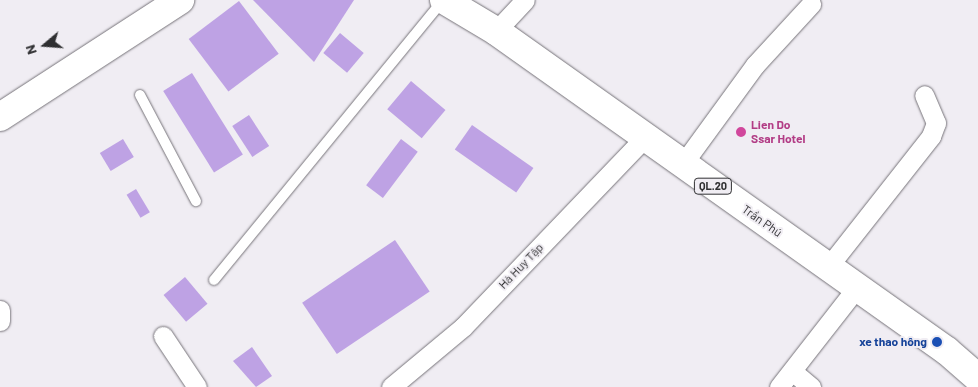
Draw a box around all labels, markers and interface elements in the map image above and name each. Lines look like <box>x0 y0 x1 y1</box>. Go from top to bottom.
north arrow <box>20 20 70 70</box>
text: N <box>21 43 40 57</box>
place label: Lien Do Ssar Hotel <box>751 118 806 146</box>
marker: Lien Do Ssar Hotel <box>735 126 747 138</box>
road number: QL.20 <box>693 178 733 195</box>
street label: Trần Phú <box>739 202 785 240</box>
street label: Hà Huy Tập <box>496 240 546 292</box>
place label: xe thao hông <box>859 335 927 349</box>
marker: xe thao hông <box>931 336 943 348</box>

